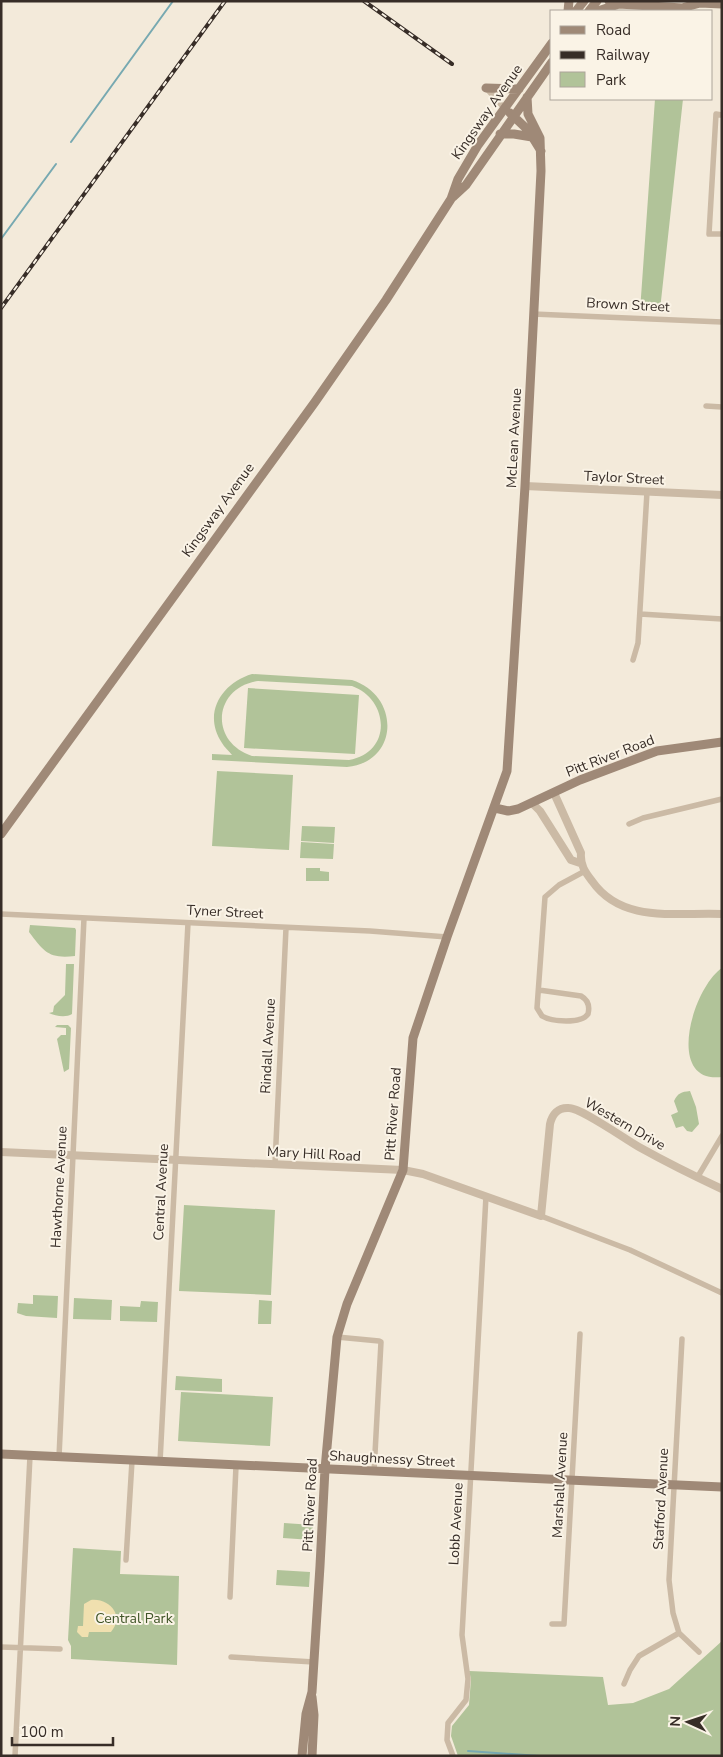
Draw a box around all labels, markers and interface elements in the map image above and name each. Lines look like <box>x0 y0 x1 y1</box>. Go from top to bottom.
legend <box>550 10 713 100</box>
text: Road <box>596 20 631 40</box>
text: Railway <box>596 45 650 65</box>
street label: Kingsway Avenue <box>447 61 527 163</box>
text: Park <box>596 70 626 90</box>
street label: Brown Street <box>586 293 670 317</box>
street label: McLean Avenue <box>502 388 526 488</box>
street label: Kingsway Avenue <box>177 459 259 561</box>
street label: Taylor Street <box>583 466 665 490</box>
street label: Pitt River Road <box>563 730 657 782</box>
street label: Tyner Street <box>186 901 264 924</box>
street label: Rindall Avenue <box>256 998 280 1094</box>
street label: Pitt River Road <box>380 1067 406 1161</box>
street label: Western Drive <box>581 1093 669 1155</box>
street label: Hawthorne Avenue <box>46 1125 72 1249</box>
street label: Mary Hill Road <box>267 1142 361 1166</box>
street label: Central Avenue <box>149 1143 173 1241</box>
street label: Marshall Avenue <box>548 1432 572 1538</box>
street label: Shaughnessy Street <box>329 1446 455 1472</box>
street label: Stafford Avenue <box>649 1448 673 1550</box>
street label: Pitt River Road <box>298 1458 322 1552</box>
street label: Lobb Avenue <box>444 1482 468 1566</box>
park label: Central Park <box>95 1609 174 1628</box>
north arrow <box>663 1697 713 1747</box>
scale bar <box>12 1714 114 1746</box>
text: N <box>666 1716 685 1727</box>
text: 100 m <box>20 1722 64 1742</box>

